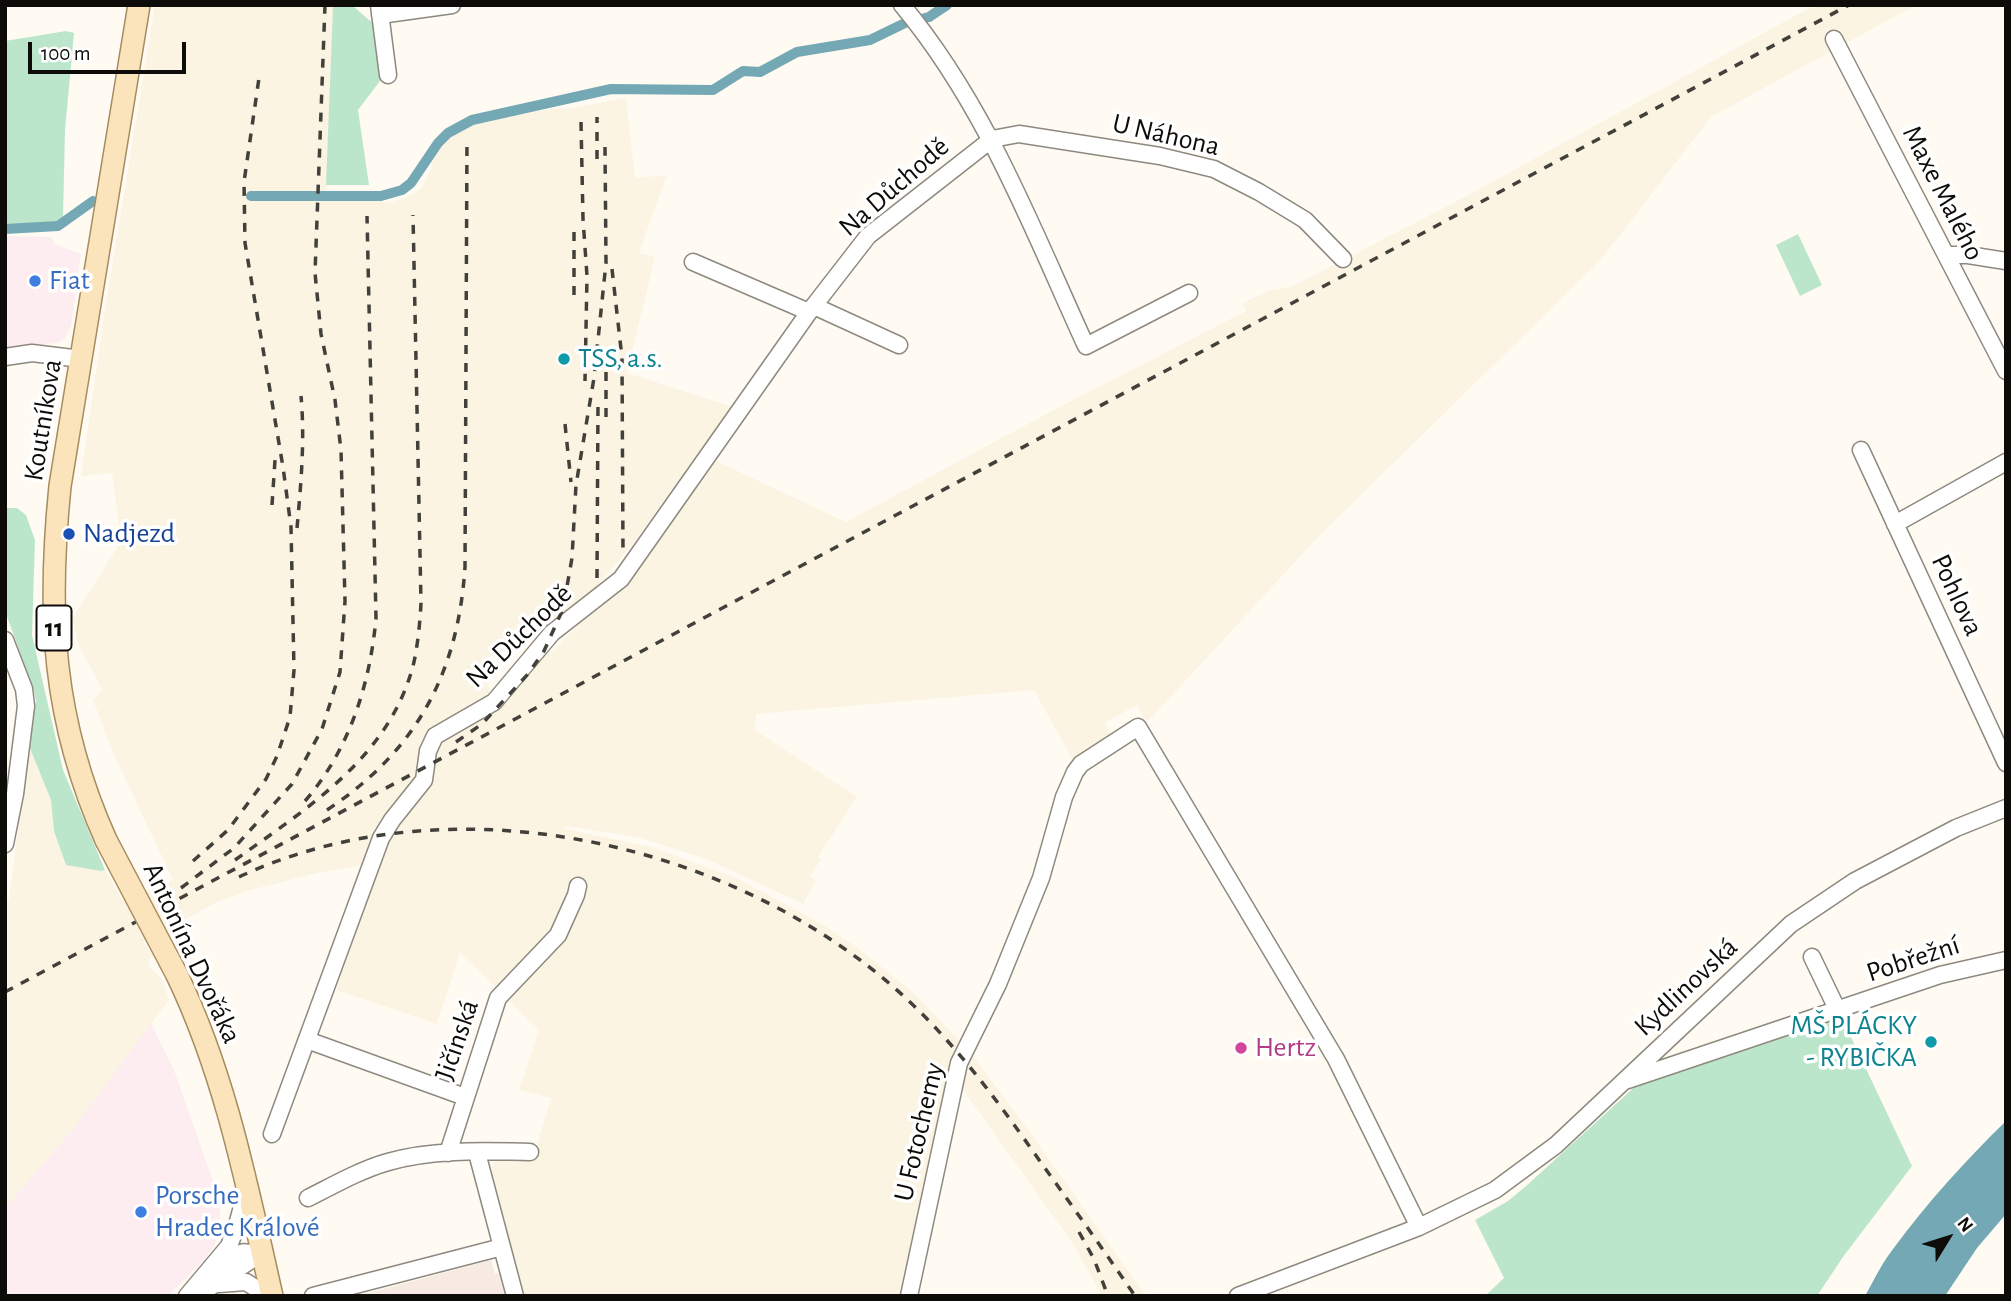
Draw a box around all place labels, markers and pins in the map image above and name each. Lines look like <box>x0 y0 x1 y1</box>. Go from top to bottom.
place label: Fiat <box>49 264 90 298</box>
marker: Fiat <box>27 273 43 289</box>
place label: TSS, a.s. <box>578 342 663 376</box>
marker: TSS, a.s. <box>556 351 572 367</box>
place label: Nadjezd <box>83 517 175 551</box>
marker: Nadjezd <box>61 526 77 542</box>
place label: MŠ PLÁCKY - RYBIČKA <box>1790 1009 1917 1075</box>
place label: Hertz <box>1255 1031 1316 1065</box>
marker: MŠ PLÁCKY - RYBIČKA <box>1923 1034 1939 1050</box>
marker: Hertz <box>1233 1040 1249 1056</box>
place label: Porsche Hradec Králové <box>155 1179 320 1245</box>
marker: Porsche Hradec Králové <box>133 1204 149 1220</box>

